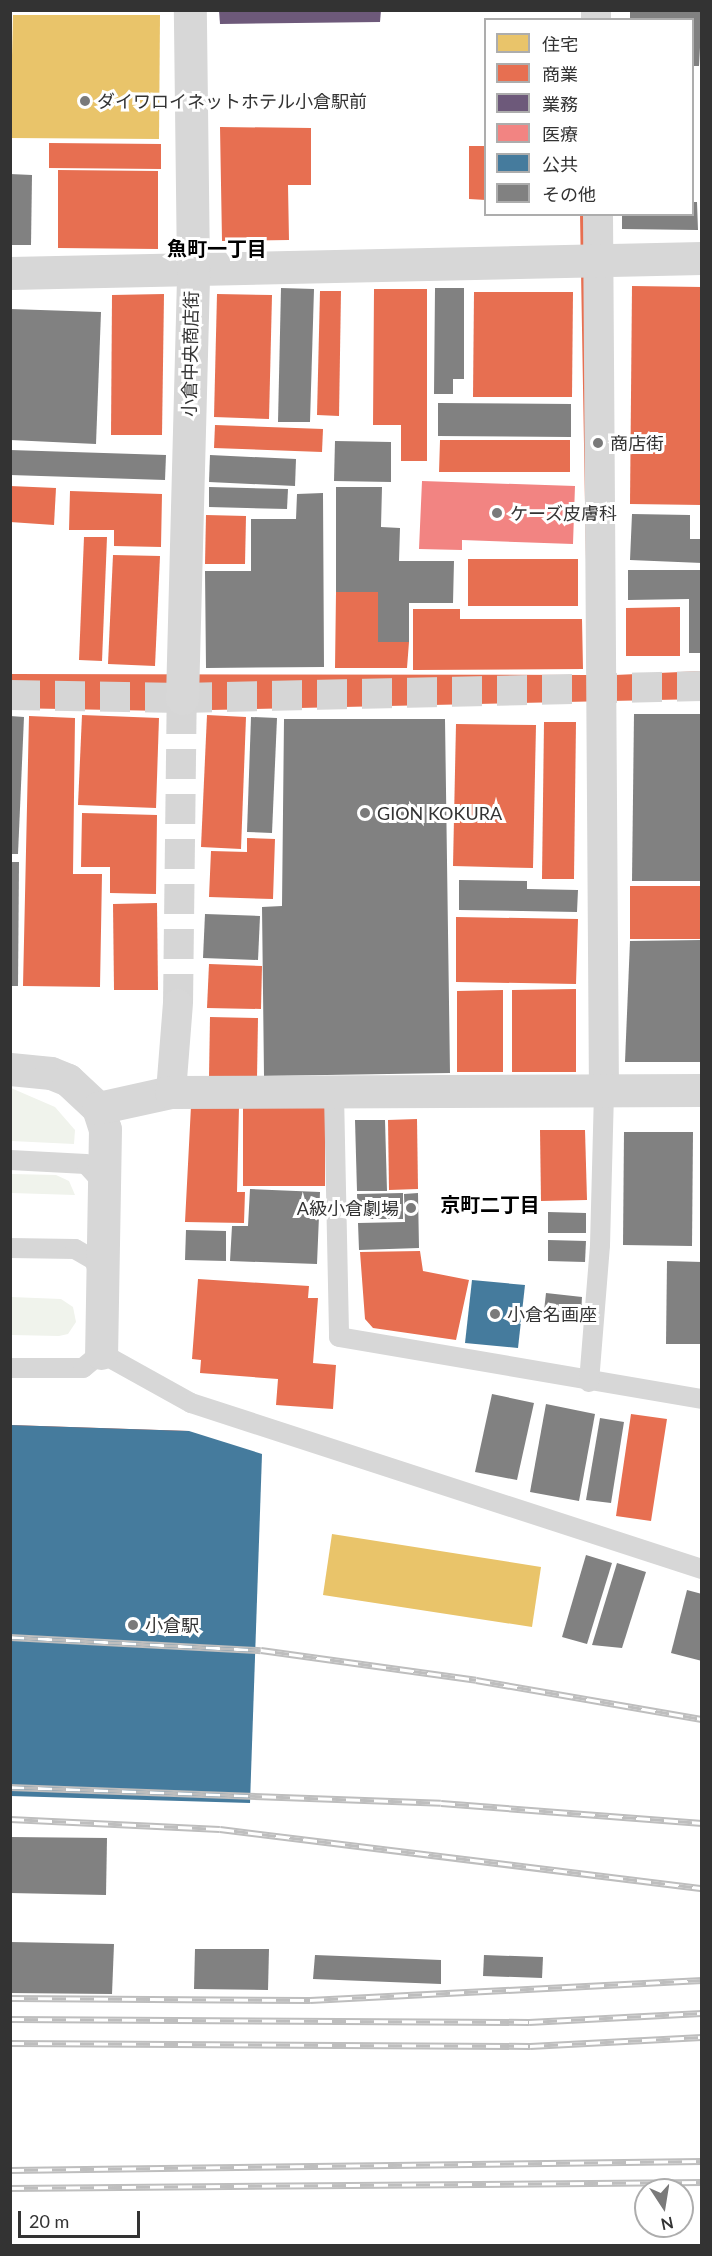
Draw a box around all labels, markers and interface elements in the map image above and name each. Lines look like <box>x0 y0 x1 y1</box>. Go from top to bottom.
legend <box>484 18 694 216</box>
text: 住宅 <box>542 33 578 55</box>
text: 商業 <box>542 63 578 85</box>
place label: ダイワロイネットホテル小倉駅前 <box>97 90 367 112</box>
text: 業務 <box>542 93 578 115</box>
marker: ダイワロイネットホテル小倉駅前 <box>78 94 92 108</box>
text: 医療 <box>542 123 578 145</box>
text: 公共 <box>542 153 578 175</box>
text: その他 <box>542 183 596 205</box>
district label: 魚町一丁目 <box>167 236 267 260</box>
street label: 小倉中央商店街 <box>178 291 202 417</box>
place label: 商店街 <box>610 432 664 454</box>
marker: 商店街 <box>591 436 605 450</box>
place label: ケーズ皮膚科 <box>510 502 618 524</box>
marker: ケーズ皮膚科 <box>488 504 506 522</box>
place label: GION KOKURA <box>377 802 502 824</box>
marker: GION KOKURA <box>358 806 372 820</box>
district label: 京町二丁目 <box>440 1192 540 1216</box>
place label: A級小倉劇場 <box>297 1197 399 1219</box>
marker: A級小倉劇場 <box>404 1201 418 1215</box>
place label: 小倉名画座 <box>507 1303 597 1325</box>
marker: 小倉名画座 <box>488 1307 502 1321</box>
place label: 小倉駅 <box>145 1614 199 1636</box>
marker: 小倉駅 <box>126 1618 140 1632</box>
north arrow <box>634 2178 694 2238</box>
scale bar <box>21 2199 142 2237</box>
text: 20 m <box>29 2210 69 2232</box>
text: N <box>659 2214 675 2235</box>

